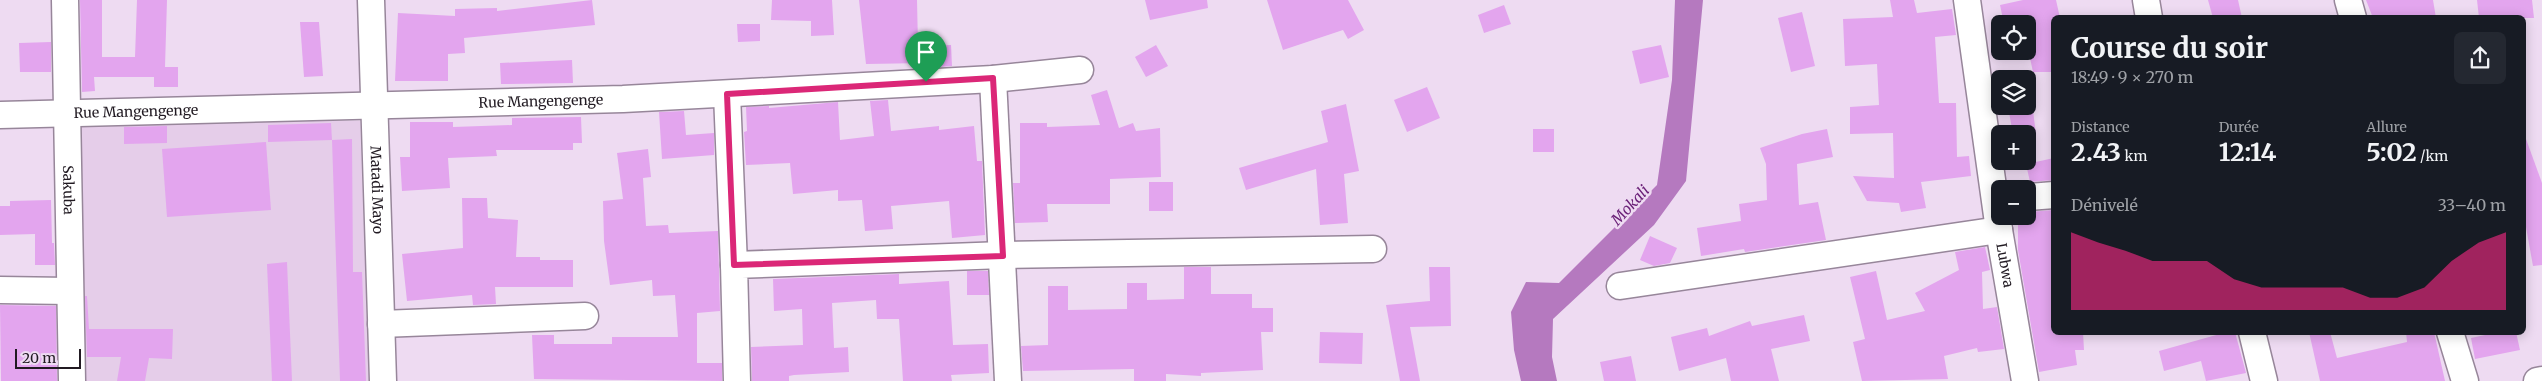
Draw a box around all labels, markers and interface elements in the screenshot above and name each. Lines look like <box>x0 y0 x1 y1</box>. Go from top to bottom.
map controls <box>1991 15 2036 225</box>
button: locate <box>1991 15 2036 60</box>
text: Course du soir <box>2071 30 2268 66</box>
pin <box>905 31 947 82</box>
button: share <box>2454 32 2506 84</box>
icon: arrive <box>912 38 940 66</box>
text: 18:49 · 9 × 270 m <box>2071 67 2193 87</box>
button: layers <box>1991 70 2036 115</box>
street label: Rue Mangengenge <box>478 91 603 112</box>
street label: Rue Mangengenge <box>73 101 199 122</box>
text: Distance <box>2071 118 2130 136</box>
text: Durée <box>2219 118 2259 136</box>
text: Allure <box>2366 118 2407 136</box>
button: + <box>1991 125 2036 170</box>
text: 2.43 <box>2071 136 2121 168</box>
text: 12:14 <box>2219 136 2276 168</box>
text: 5:02 <box>2366 136 2417 168</box>
street label: Matadi Mayo <box>367 146 387 234</box>
text: km <box>2121 147 2147 165</box>
text: /km <box>2417 147 2448 165</box>
street label: Sakuba <box>59 165 78 215</box>
button: − <box>1991 180 2036 225</box>
water label: Mokali <box>1606 181 1653 230</box>
text: Dénivelé <box>2071 195 2138 215</box>
text: 33–40 m <box>2438 195 2506 215</box>
street label: Lubwa <box>1992 242 2018 289</box>
scale bar <box>15 346 81 369</box>
text: 20 m <box>22 349 56 367</box>

